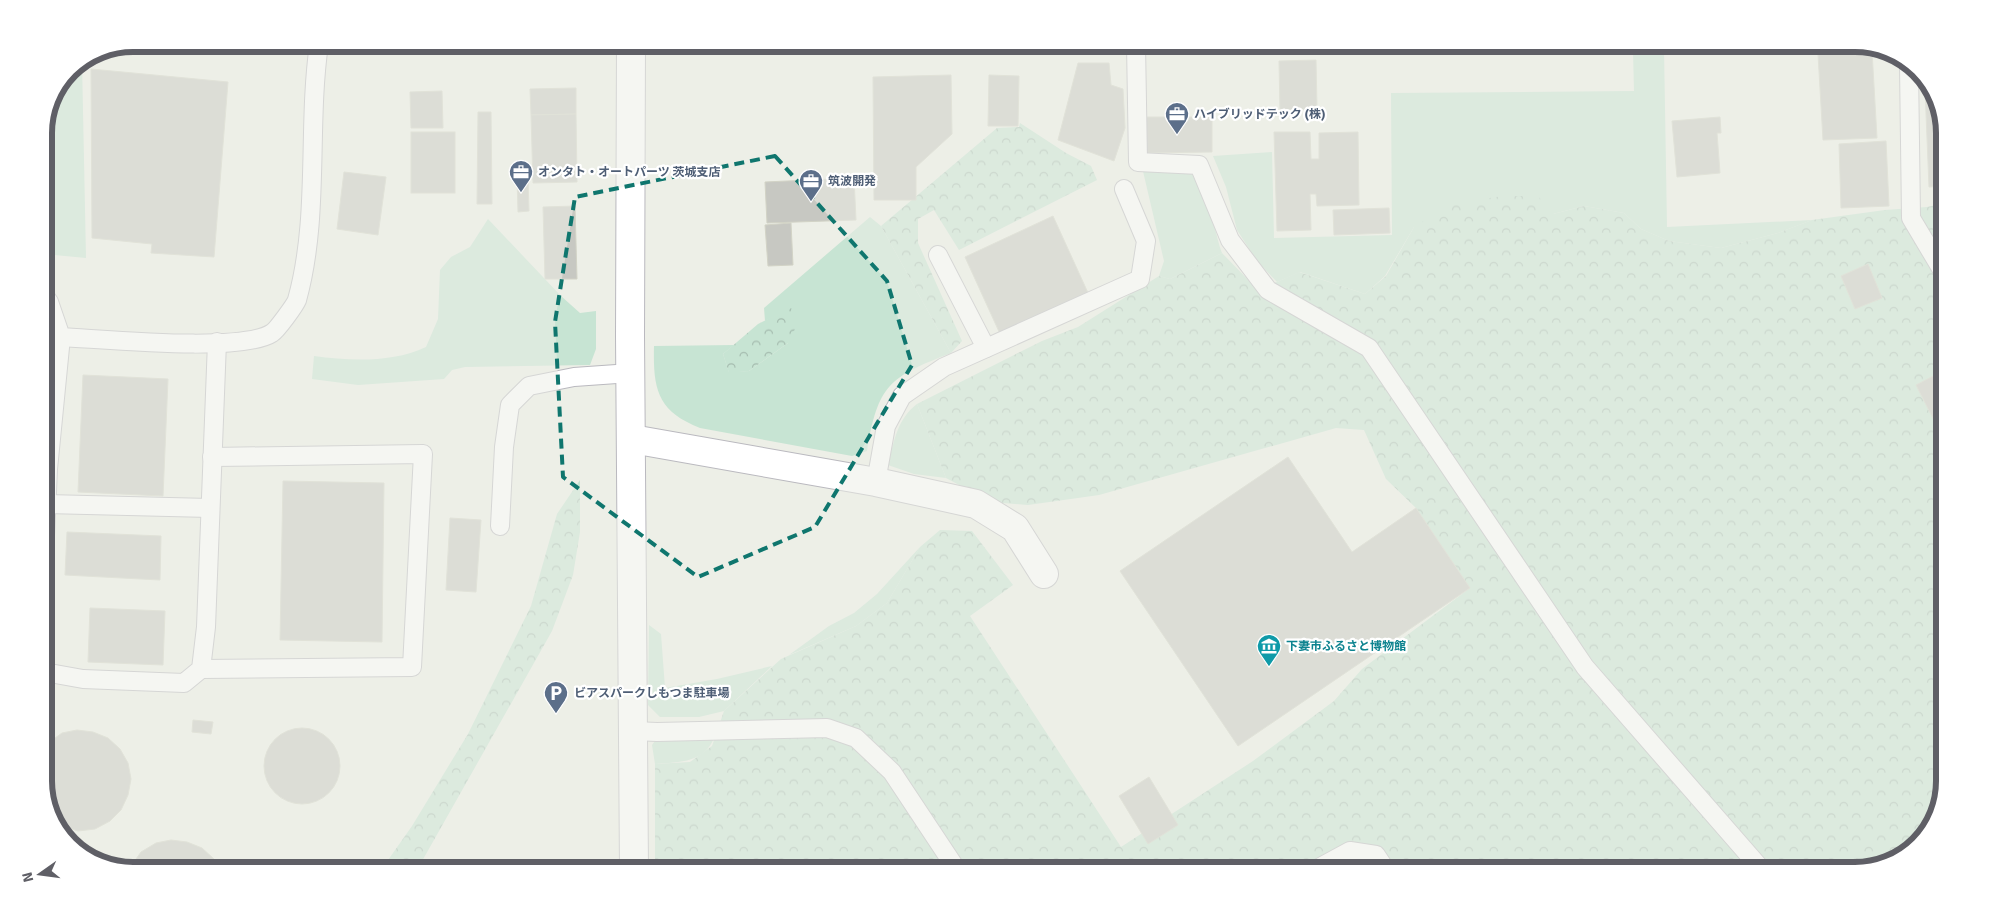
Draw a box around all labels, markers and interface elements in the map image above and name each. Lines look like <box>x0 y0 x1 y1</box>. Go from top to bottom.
office icon: ハイブリッドテック (株) <box>1164 101 1190 135</box>
place label: ハイブリッドテック (株) <box>1194 107 1325 122</box>
office icon: オンタト・オートパーツ 茨城支店 <box>508 159 534 193</box>
place label: オンタト・オートパーツ 茨城支店 <box>538 165 720 180</box>
office icon: 筑波開発 <box>798 168 824 202</box>
place label: 筑波開発 <box>828 174 876 189</box>
museum icon: 下妻市ふるさと博物館 <box>1256 633 1282 667</box>
place label: 下妻市ふるさと博物館 <box>1286 639 1406 654</box>
parking icon: ビアスパークしもつま駐車場 <box>543 680 569 714</box>
place label: ビアスパークしもつま駐車場 <box>574 686 730 701</box>
north arrow <box>15 849 65 899</box>
text: N <box>18 870 37 884</box>

